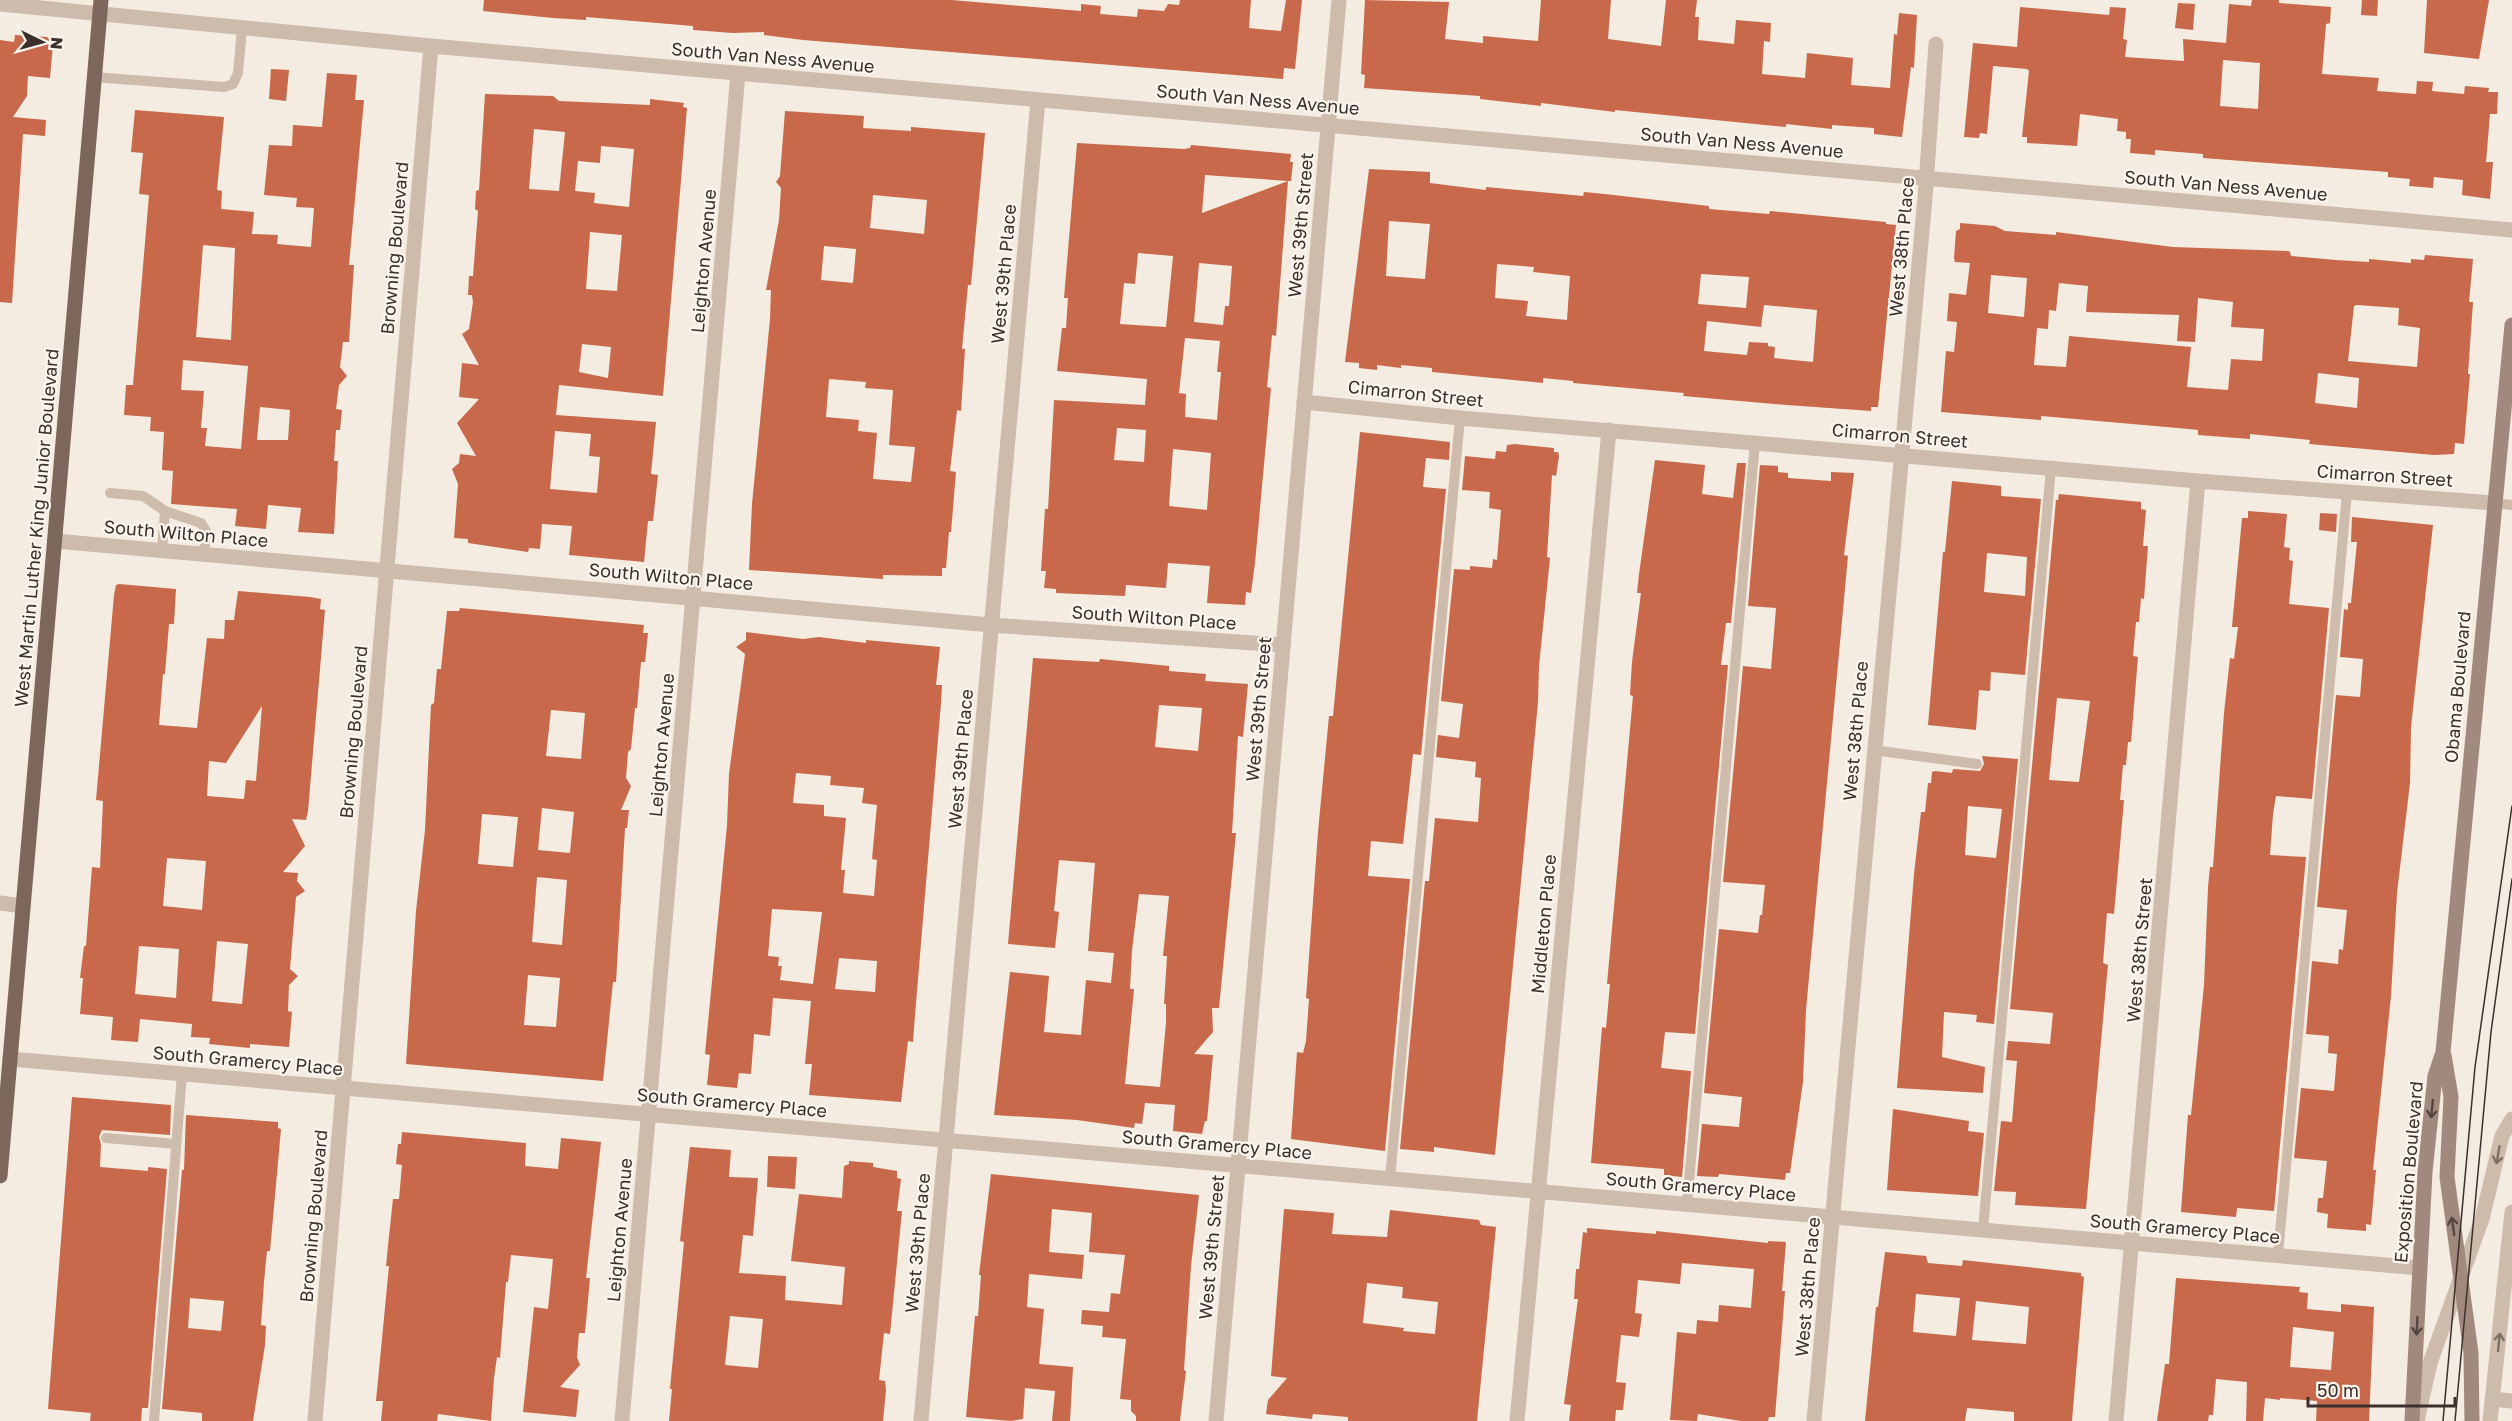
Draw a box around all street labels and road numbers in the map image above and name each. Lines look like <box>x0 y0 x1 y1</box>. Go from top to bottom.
street label: South Van Ness Avenue <box>670 37 876 77</box>
street label: South Van Ness Avenue <box>1155 79 1361 119</box>
street label: South Van Ness Avenue <box>1639 122 1845 162</box>
street label: West 39th Street <box>1283 151 1317 299</box>
street label: Browning Boulevard <box>375 161 413 335</box>
street label: South Van Ness Avenue <box>2123 165 2329 205</box>
street label: West 38th Place <box>1884 176 1918 318</box>
street label: Leighton Avenue <box>686 188 720 334</box>
street label: West 39th Place <box>986 203 1020 345</box>
street label: West Martin Luther King Junior Boulevard <box>9 348 63 708</box>
street label: Cimarron Street <box>1347 375 1485 411</box>
street label: Cimarron Street <box>1831 418 1969 452</box>
street label: Cimarron Street <box>2316 459 2454 491</box>
street label: South Wilton Place <box>103 515 269 551</box>
street label: South Wilton Place <box>588 558 754 594</box>
street label: South Wilton Place <box>1071 600 1237 634</box>
street label: Obama Boulevard <box>2439 610 2475 764</box>
street label: West 39th Street <box>1241 635 1275 783</box>
street label: Browning Boulevard <box>334 645 372 819</box>
street label: West 38th Place <box>1838 660 1872 802</box>
street label: Leighton Avenue <box>644 672 678 818</box>
street label: West 39th Place <box>943 688 977 830</box>
street label: Middleton Place <box>1526 853 1560 995</box>
street label: West 38th Street <box>2122 876 2156 1024</box>
street label: South Gramercy Place <box>152 1041 344 1079</box>
street label: Exposition Boulevard <box>2389 1080 2427 1264</box>
street label: South Gramercy Place <box>636 1083 828 1121</box>
street label: South Gramercy Place <box>1121 1125 1313 1163</box>
street label: Browning Boulevard <box>294 1129 332 1303</box>
street label: Leighton Avenue <box>602 1157 636 1303</box>
street label: South Gramercy Place <box>1605 1167 1797 1205</box>
street label: West 39th Place <box>900 1172 934 1314</box>
street label: West 39th Street <box>1194 1173 1228 1321</box>
street label: South Gramercy Place <box>2089 1209 2281 1247</box>
street label: West 38th Place <box>1790 1216 1824 1358</box>

